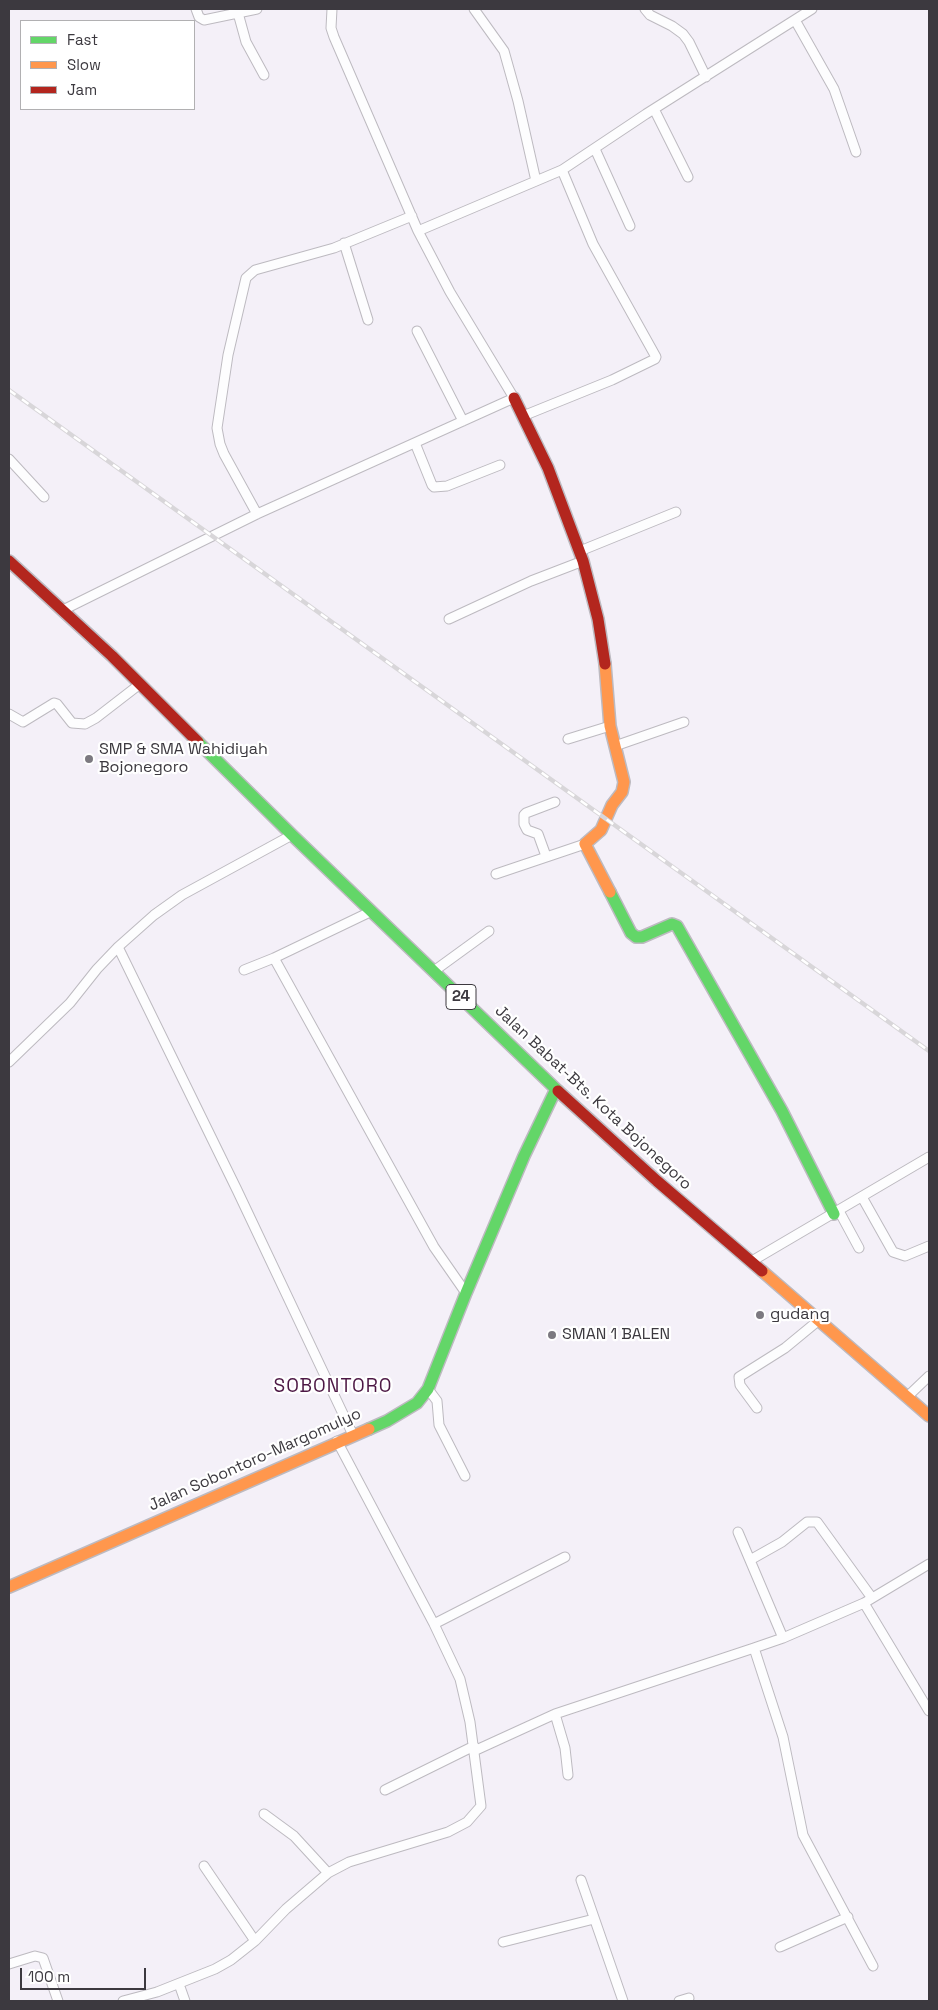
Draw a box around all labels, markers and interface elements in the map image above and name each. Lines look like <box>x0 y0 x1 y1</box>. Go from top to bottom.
legend <box>20 20 195 110</box>
text: Fast <box>67 30 98 49</box>
text: Slow <box>67 55 101 74</box>
text: Jam <box>67 80 97 99</box>
place label: SMP & SMA Wahidiyah Bojonegoro <box>99 740 268 778</box>
marker: SMP & SMA Wahidiyah Bojonegoro <box>83 753 95 765</box>
road number: 24 <box>446 984 476 1010</box>
street label: Jalan Babat-Bts. Kota Bojonegoro <box>491 1002 695 1194</box>
place label: gudang <box>770 1305 830 1325</box>
marker: gudang <box>754 1309 766 1321</box>
place label: SMAN 1 BALEN <box>562 1325 670 1345</box>
marker: SMAN 1 BALEN <box>546 1329 558 1341</box>
district label: SOBONTORO <box>272 1376 394 1398</box>
street label: Jalan Sobontoro-Margomulyo <box>146 1404 364 1516</box>
scale bar <box>22 1958 149 1990</box>
text: 100 m <box>28 1967 70 1986</box>

